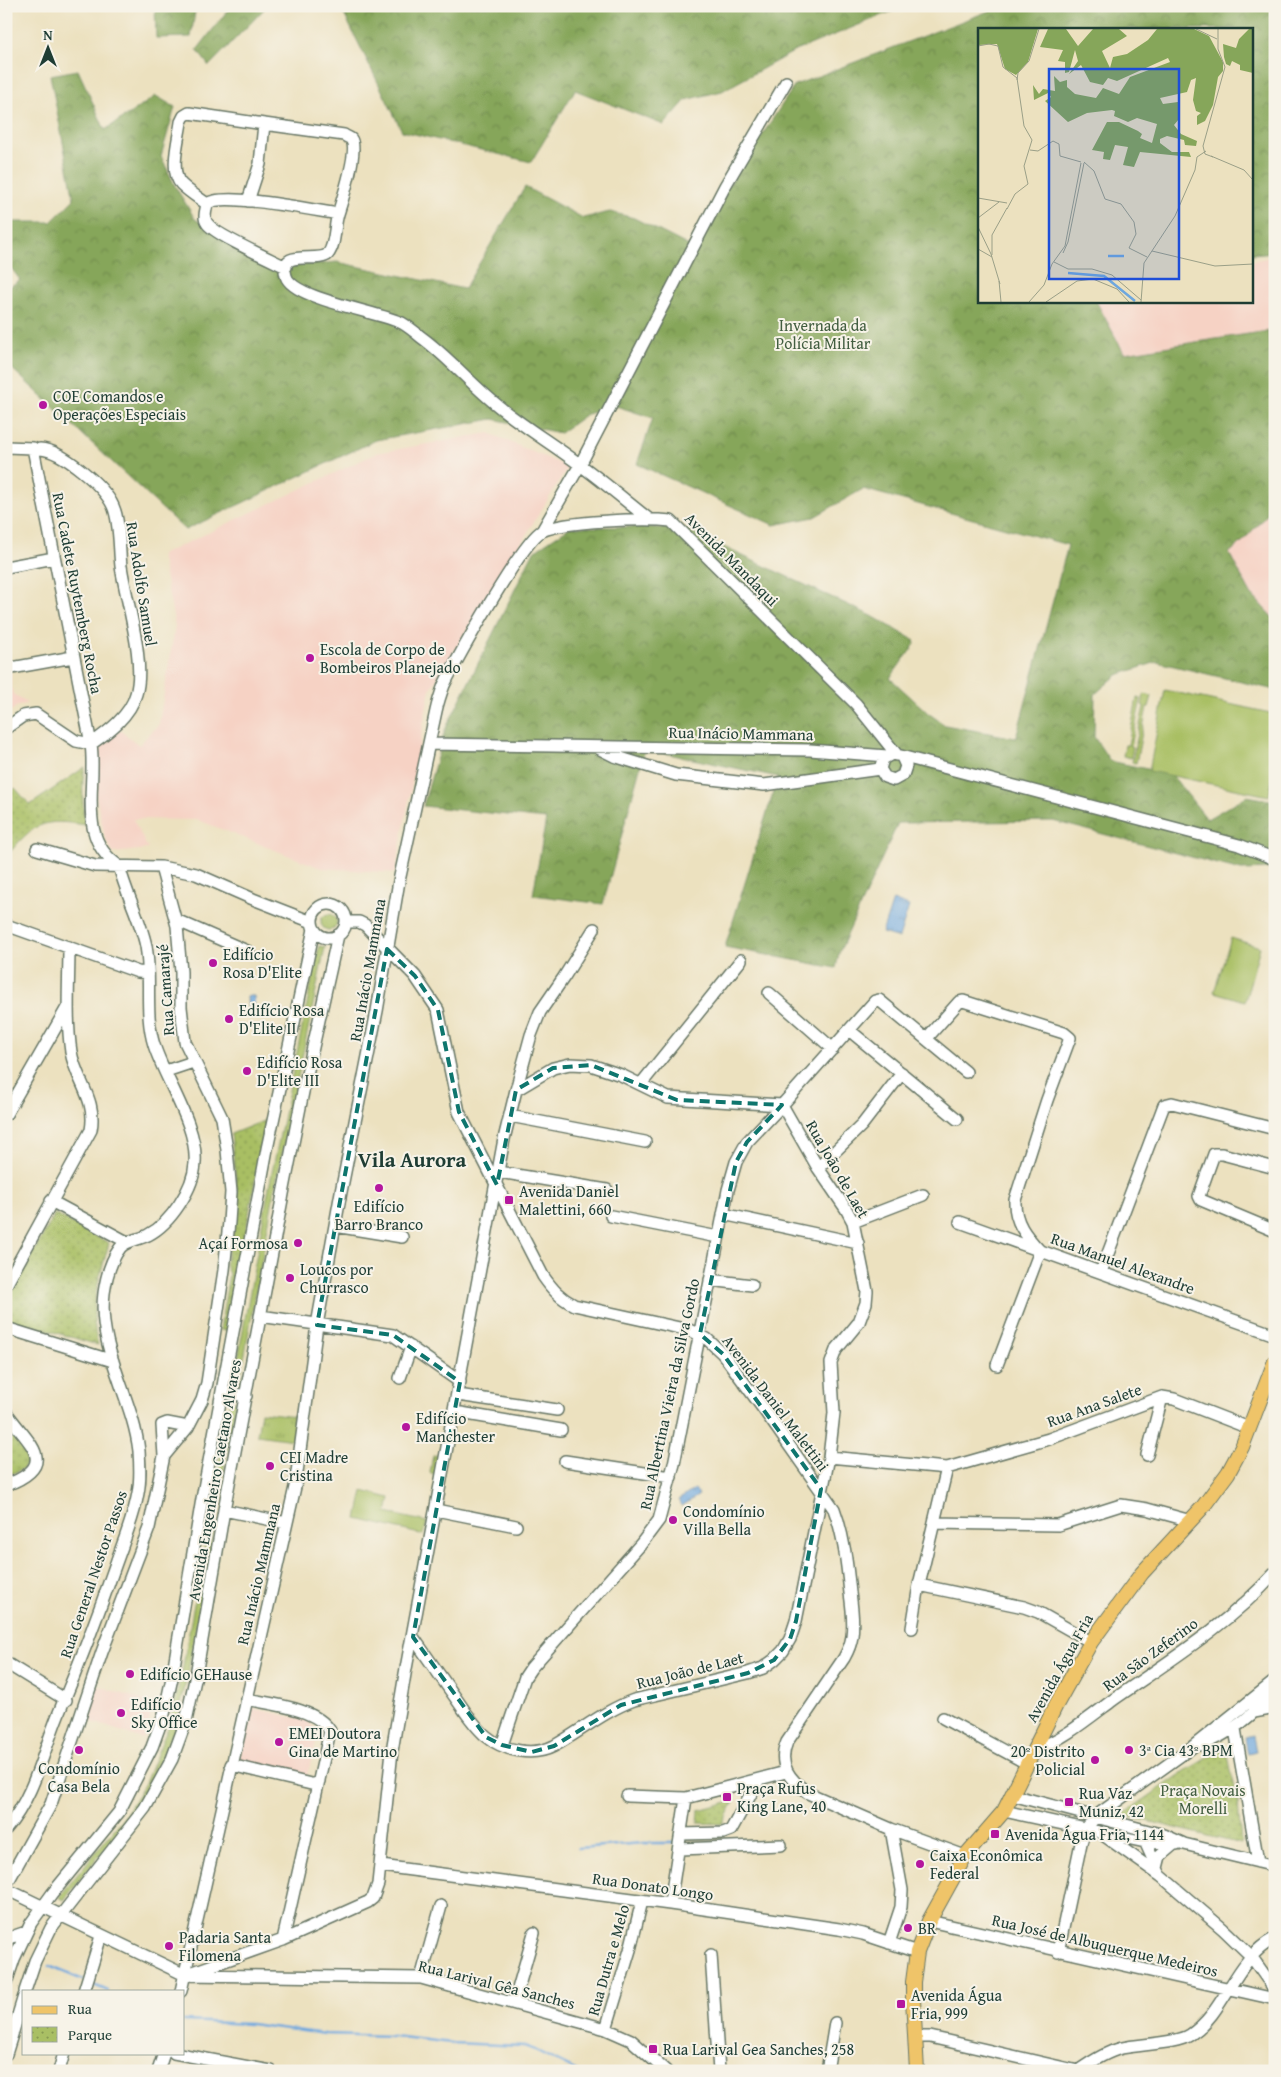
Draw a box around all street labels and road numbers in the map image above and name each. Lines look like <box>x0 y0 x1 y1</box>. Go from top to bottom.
street label: Rua Cadete Ruytemberg Rocha <box>47 490 109 696</box>
street label: Avenida Mandaqui <box>680 507 785 612</box>
street label: Rua Adolfo Samuel <box>120 520 164 648</box>
street label: Rua Inácio Mammana <box>668 720 814 746</box>
street label: Rua Inácio Mammana <box>343 896 391 1043</box>
street label: Rua Camarajé <box>150 943 180 1037</box>
street label: Rua João de Laet <box>800 1116 876 1223</box>
street label: Rua Manuel Alexandre <box>1048 1226 1198 1300</box>
street label: Rua Albertina Vieira da Silva Gordo <box>633 1276 705 1512</box>
street label: Avenida Daniel Malettini <box>717 1330 836 1477</box>
street label: Avenida Engenheiro Caetano Alvares <box>181 1357 247 1603</box>
street label: Rua Ana Salete <box>1043 1377 1145 1433</box>
street label: Rua General Nestor Passos <box>53 1487 133 1661</box>
street label: Rua Inácio Mammana <box>230 1500 286 1647</box>
street label: Avenida Água Fria <box>1019 1609 1099 1727</box>
street label: Rua São Zeferino <box>1097 1611 1203 1697</box>
street label: Rua João de Laet <box>634 1645 746 1695</box>
street label: Rua Donato Longo <box>591 1866 715 1906</box>
street label: Rua Dutra e Melo <box>581 1902 635 2018</box>
street label: Rua José de Albuquerque Medeiros <box>990 1907 1220 1983</box>
street label: Rua Larival Gêa Sanches <box>416 1953 578 2015</box>

